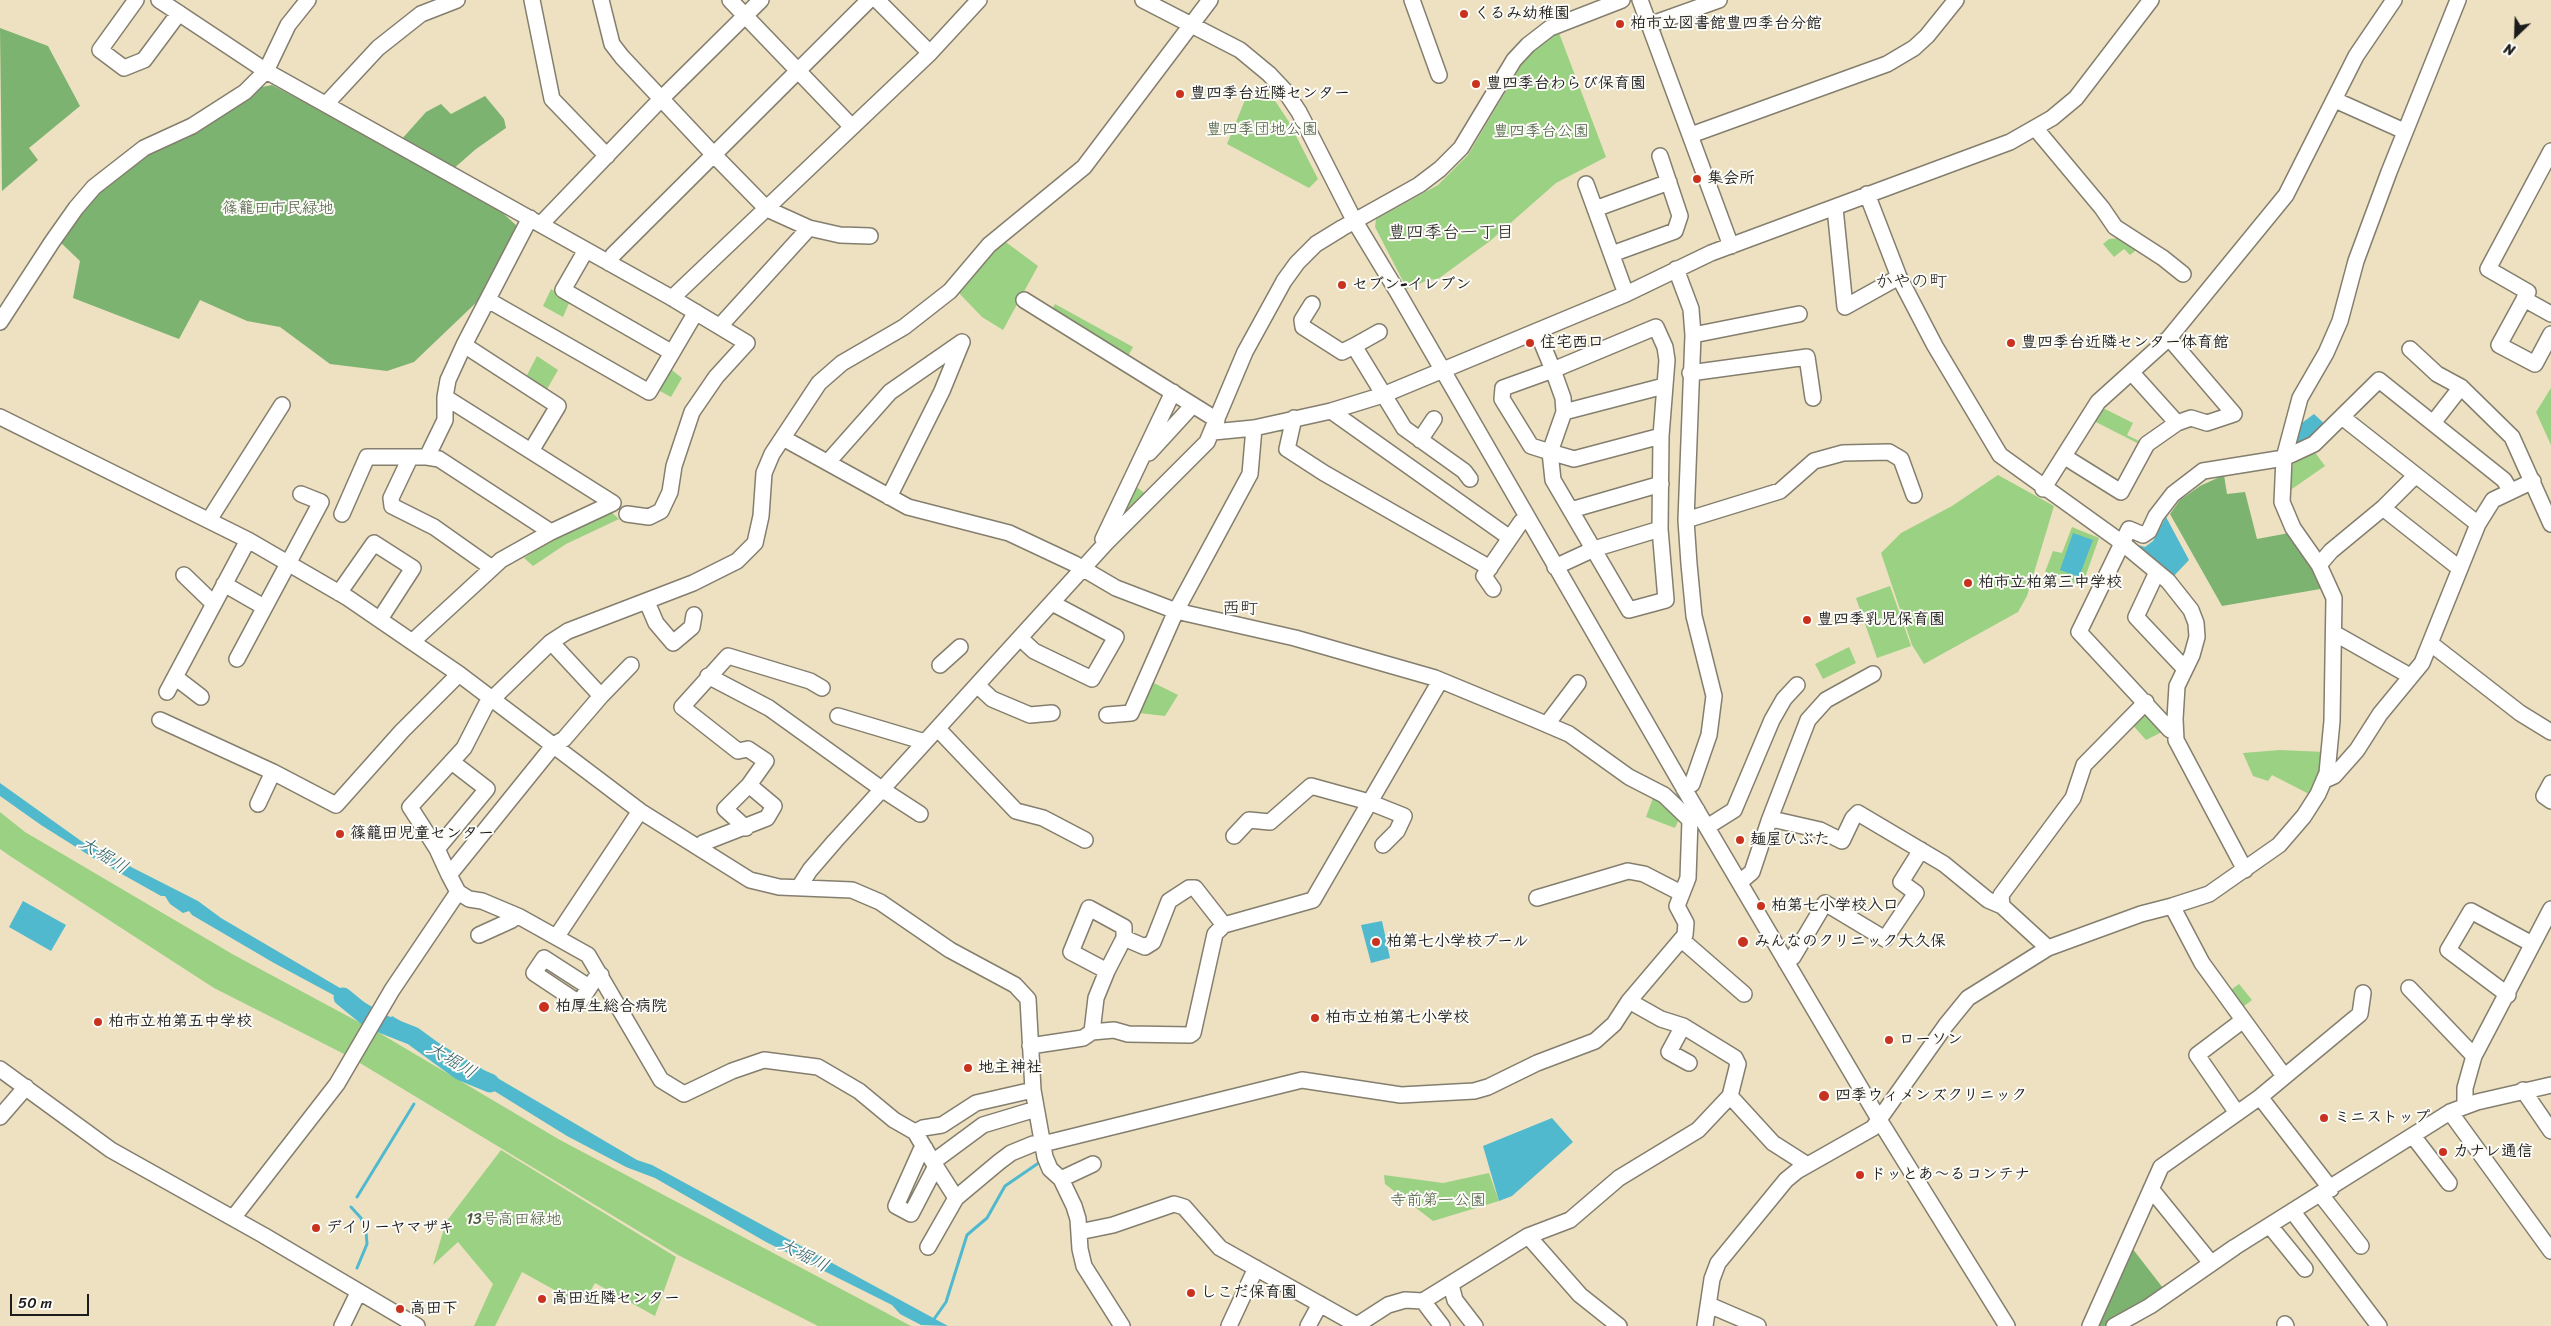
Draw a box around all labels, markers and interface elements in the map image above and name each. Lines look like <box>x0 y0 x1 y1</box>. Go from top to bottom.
place label: くるみ幼稚園 <box>1474 4 1570 24</box>
marker: くるみ幼稚園 <box>1458 8 1470 20</box>
north arrow <box>2491 10 2541 60</box>
place label: 柏市立図書館豊四季台分館 <box>1630 14 1822 34</box>
marker: 柏市立図書館豊四季台分館 <box>1614 18 1626 30</box>
text: N <box>2500 36 2519 63</box>
place label: 豊四季台わらび保育園 <box>1486 74 1646 94</box>
marker: 豊四季台わらび保育園 <box>1470 78 1482 90</box>
place label: 豊四季台近隣センター <box>1190 84 1350 104</box>
marker: 豊四季台近隣センター <box>1174 88 1186 100</box>
park label: 豊四季団地公園 <box>1206 120 1318 140</box>
park label: 豊四季台公園 <box>1493 122 1589 142</box>
place label: 集会所 <box>1707 169 1755 189</box>
marker: 集会所 <box>1691 173 1703 185</box>
park label: 篠籠田市民緑地 <box>222 199 334 219</box>
district label: 豊四季台一丁目 <box>1388 222 1514 244</box>
district label: かやの町 <box>1875 271 1947 293</box>
place label: セブン-イレブン <box>1352 275 1471 295</box>
marker: セブン-イレブン <box>1336 279 1348 291</box>
place label: 住宅西口 <box>1540 333 1604 353</box>
place label: 豊四季台近隣センター体育館 <box>2021 333 2229 353</box>
marker: 住宅西口 <box>1524 337 1536 349</box>
marker: 豊四季台近隣センター体育館 <box>2005 337 2017 349</box>
place label: 柏市立柏第三中学校 <box>1978 573 2122 593</box>
marker: 柏市立柏第三中学校 <box>1962 577 1974 589</box>
district label: 西町 <box>1222 598 1258 620</box>
place label: 豊四季乳児保育園 <box>1817 610 1945 630</box>
marker: 豊四季乳児保育園 <box>1801 614 1813 626</box>
place label: 篠籠田児童センター <box>350 824 494 844</box>
marker: 篠籠田児童センター <box>334 828 346 840</box>
place label: 麺屋ひぶた <box>1750 830 1830 850</box>
water label: 大堀川 <box>74 833 132 879</box>
marker: 麺屋ひぶた <box>1734 834 1746 846</box>
place label: 柏第七小学校入口 <box>1771 896 1899 916</box>
marker: 柏第七小学校入口 <box>1755 900 1767 912</box>
place label: 柏第七小学校プール <box>1386 932 1529 952</box>
place label: みんなのクリニック大久保 <box>1754 932 1946 952</box>
marker: みんなのクリニック大久保 <box>1736 935 1750 949</box>
marker: 柏第七小学校プール <box>1370 936 1382 948</box>
place label: 柏厚生総合病院 <box>555 997 667 1017</box>
marker: 柏厚生総合病院 <box>537 1000 551 1014</box>
place label: 柏市立柏第七小学校 <box>1325 1008 1469 1028</box>
place label: 柏市立柏第五中学校 <box>108 1012 252 1032</box>
marker: 柏市立柏第七小学校 <box>1309 1012 1321 1024</box>
marker: 柏市立柏第五中学校 <box>92 1016 104 1028</box>
place label: ローソン <box>1899 1030 1963 1050</box>
marker: ローソン <box>1883 1034 1895 1046</box>
water label: 大堀川 <box>422 1038 480 1084</box>
place label: 地主神社 <box>978 1058 1042 1078</box>
marker: 地主神社 <box>962 1062 974 1074</box>
place label: 四季ウィメンズクリニック <box>1835 1086 2027 1106</box>
marker: 四季ウィメンズクリニック <box>1817 1089 1831 1103</box>
place label: ミニストップ <box>2334 1108 2430 1128</box>
marker: ミニストップ <box>2318 1112 2330 1124</box>
place label: カナレ通信 <box>2453 1142 2533 1162</box>
marker: カナレ通信 <box>2437 1146 2449 1158</box>
place label: ドッとあ〜るコンテナ <box>1870 1165 2030 1185</box>
marker: ドッとあ〜るコンテナ <box>1854 1169 1866 1181</box>
park label: 寺前第一公園 <box>1390 1191 1486 1211</box>
park label: 13号高田緑地 <box>466 1210 562 1230</box>
place label: デイリーヤマザキ <box>326 1218 454 1238</box>
marker: デイリーヤマザキ <box>310 1222 322 1234</box>
water label: 大堀川 <box>774 1234 832 1278</box>
place label: しこだ保育園 <box>1201 1283 1297 1303</box>
scale bar <box>12 1284 91 1316</box>
marker: しこだ保育園 <box>1185 1287 1197 1299</box>
place label: 高田近隣センター <box>552 1289 680 1309</box>
text: 50 m <box>18 1290 52 1316</box>
marker: 高田近隣センター <box>536 1293 548 1305</box>
place label: 高田下 <box>410 1299 458 1319</box>
marker: 高田下 <box>394 1303 406 1315</box>

